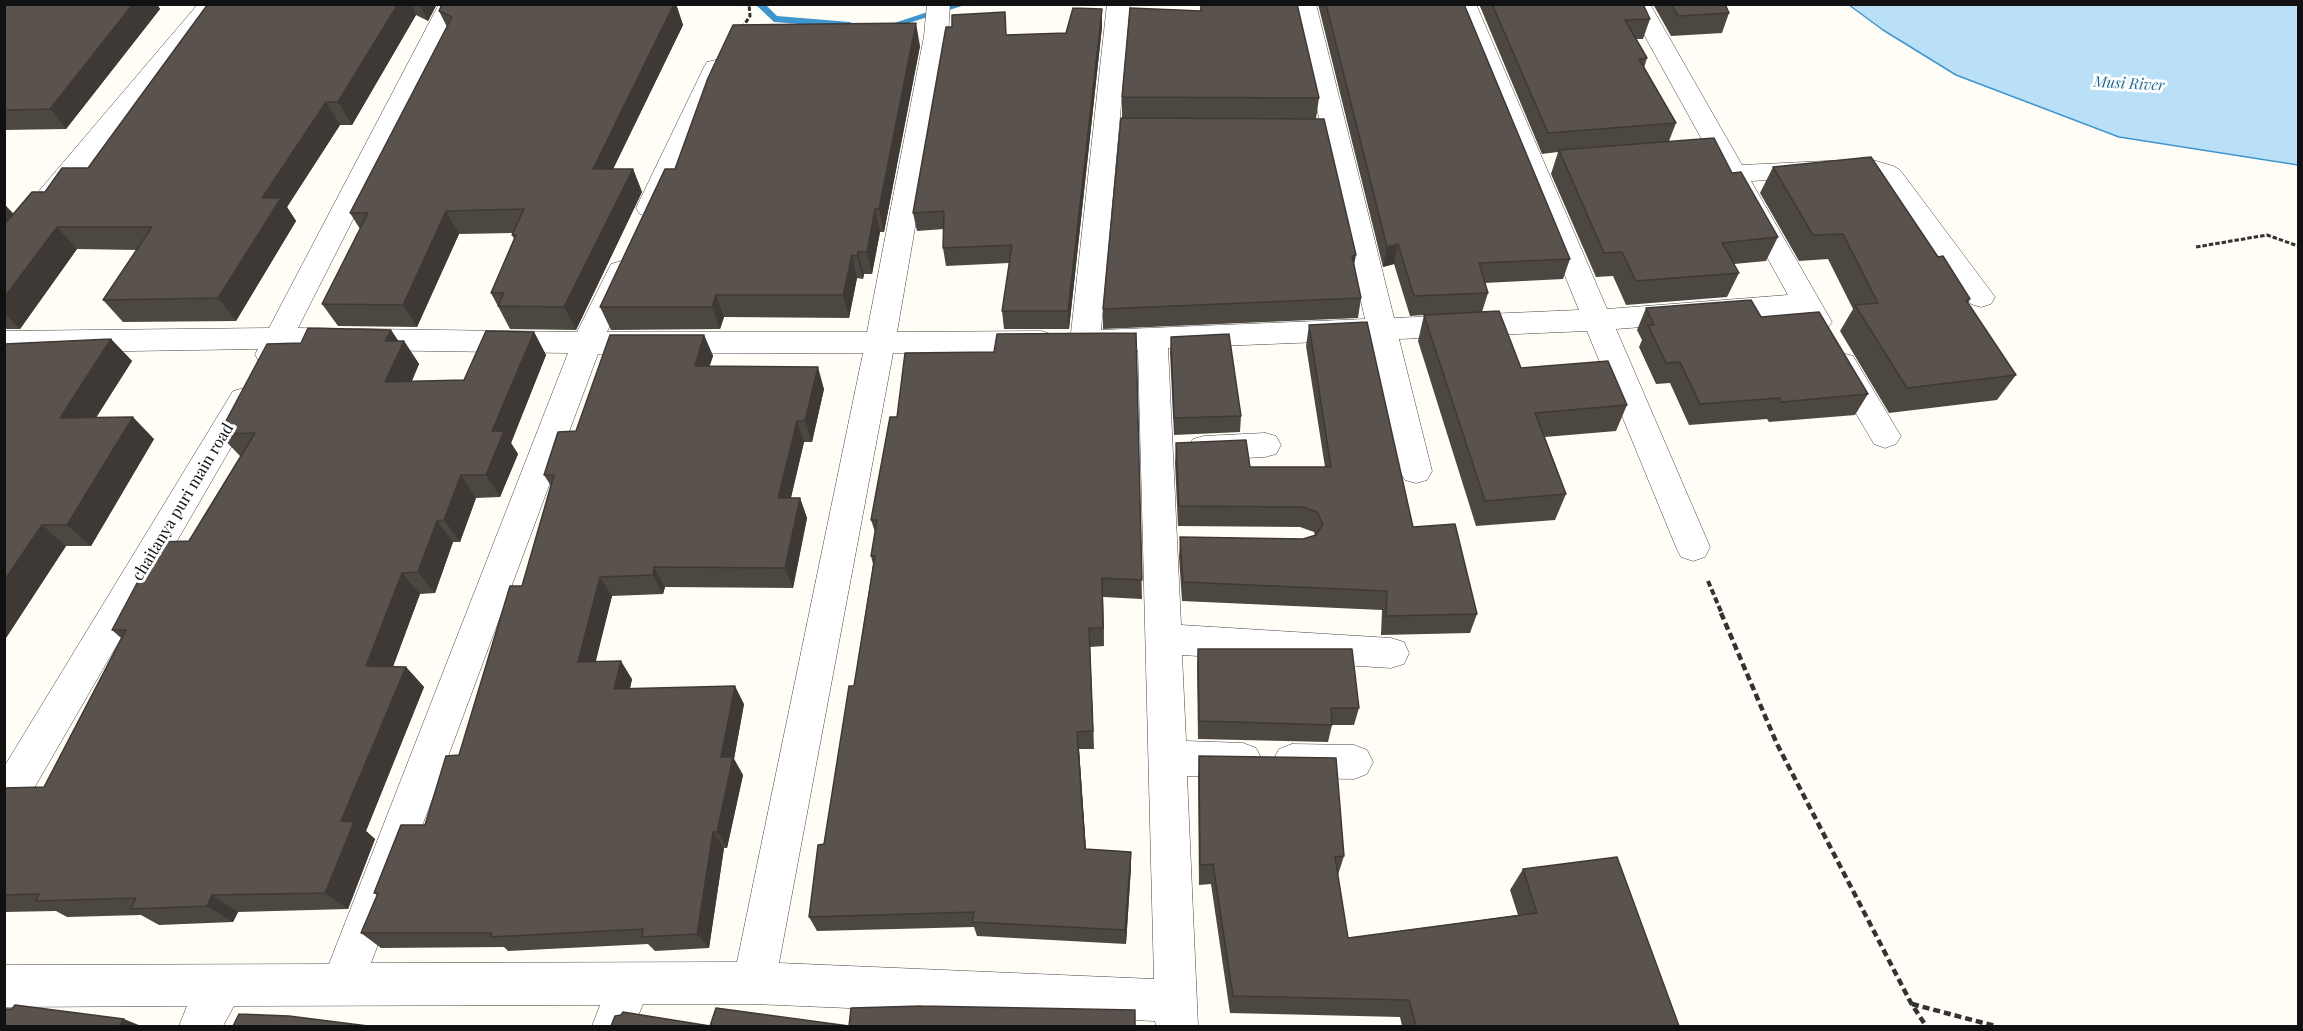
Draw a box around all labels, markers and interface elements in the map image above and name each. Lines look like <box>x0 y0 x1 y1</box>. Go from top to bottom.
water label: Musi River <box>2093 73 2165 95</box>
street label: chaitanya puri main road <box>128 420 238 584</box>

